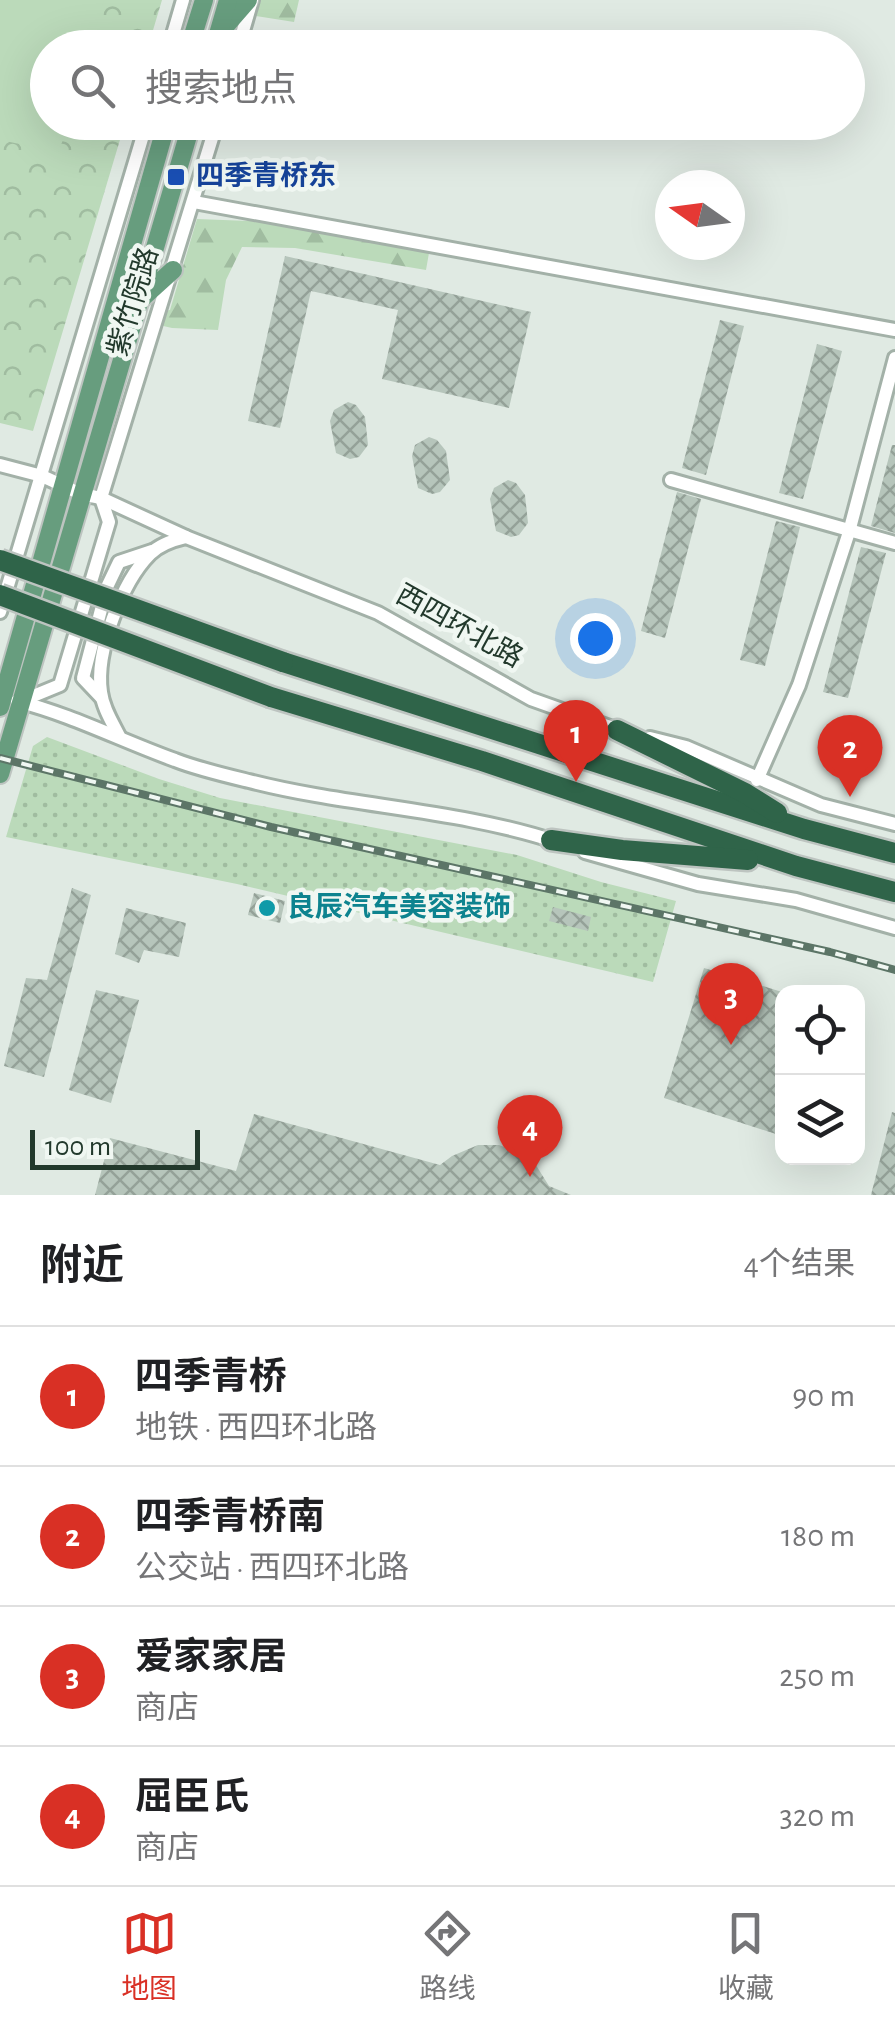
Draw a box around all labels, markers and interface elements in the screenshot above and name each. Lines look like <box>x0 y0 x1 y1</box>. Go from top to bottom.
search box <box>30 30 865 140</box>
icon: search <box>65 58 120 113</box>
text: 搜索地点 <box>145 71 297 109</box>
place label: 四季青桥东 <box>196 160 336 191</box>
marker: 四季青桥东 <box>165 166 187 188</box>
north arrow <box>655 170 745 260</box>
street label: 紫竹院路 <box>102 244 164 360</box>
street label: 西四环北路 <box>391 579 528 673</box>
your location <box>570 613 621 664</box>
pin: 1 <box>544 700 608 782</box>
pin: 2 <box>818 714 882 797</box>
place label: 良辰汽车美容装饰 <box>287 891 511 922</box>
marker: 良辰汽车美容装饰 <box>256 897 278 919</box>
pin: 3 <box>698 962 764 1045</box>
map controls <box>775 985 865 1165</box>
button: locate <box>775 985 865 1075</box>
button: layers <box>775 1075 865 1165</box>
pin: 4 <box>498 1094 562 1177</box>
scale bar <box>30 1125 200 1170</box>
text: 100 m <box>45 1133 111 1161</box>
text: 附近 <box>40 1245 124 1287</box>
text: 4个结果 <box>744 1248 855 1280</box>
text: 四季青桥 <box>135 1359 287 1397</box>
text: 1 <box>67 1380 78 1412</box>
text: 90 m <box>792 1380 855 1412</box>
text: 地铁 · 西四环北路 <box>135 1412 377 1444</box>
text: 四季青桥南 <box>135 1499 325 1537</box>
text: 2 <box>65 1520 80 1552</box>
text: 180 m <box>781 1520 855 1552</box>
text: 公交站 · 西四环北路 <box>135 1552 409 1584</box>
text: 爱家家居 <box>135 1639 287 1677</box>
text: 3 <box>66 1660 79 1692</box>
text: 250 m <box>779 1660 855 1692</box>
text: 商店 <box>135 1692 199 1724</box>
text: 屈臣氏 <box>135 1779 249 1817</box>
text: 4 <box>64 1800 81 1832</box>
text: 320 m <box>779 1800 855 1832</box>
text: 商店 <box>135 1832 199 1864</box>
tab: 地图 <box>121 1906 177 2007</box>
tab: 路线 <box>419 1906 476 2007</box>
tab: 收藏 <box>718 1906 774 2007</box>

